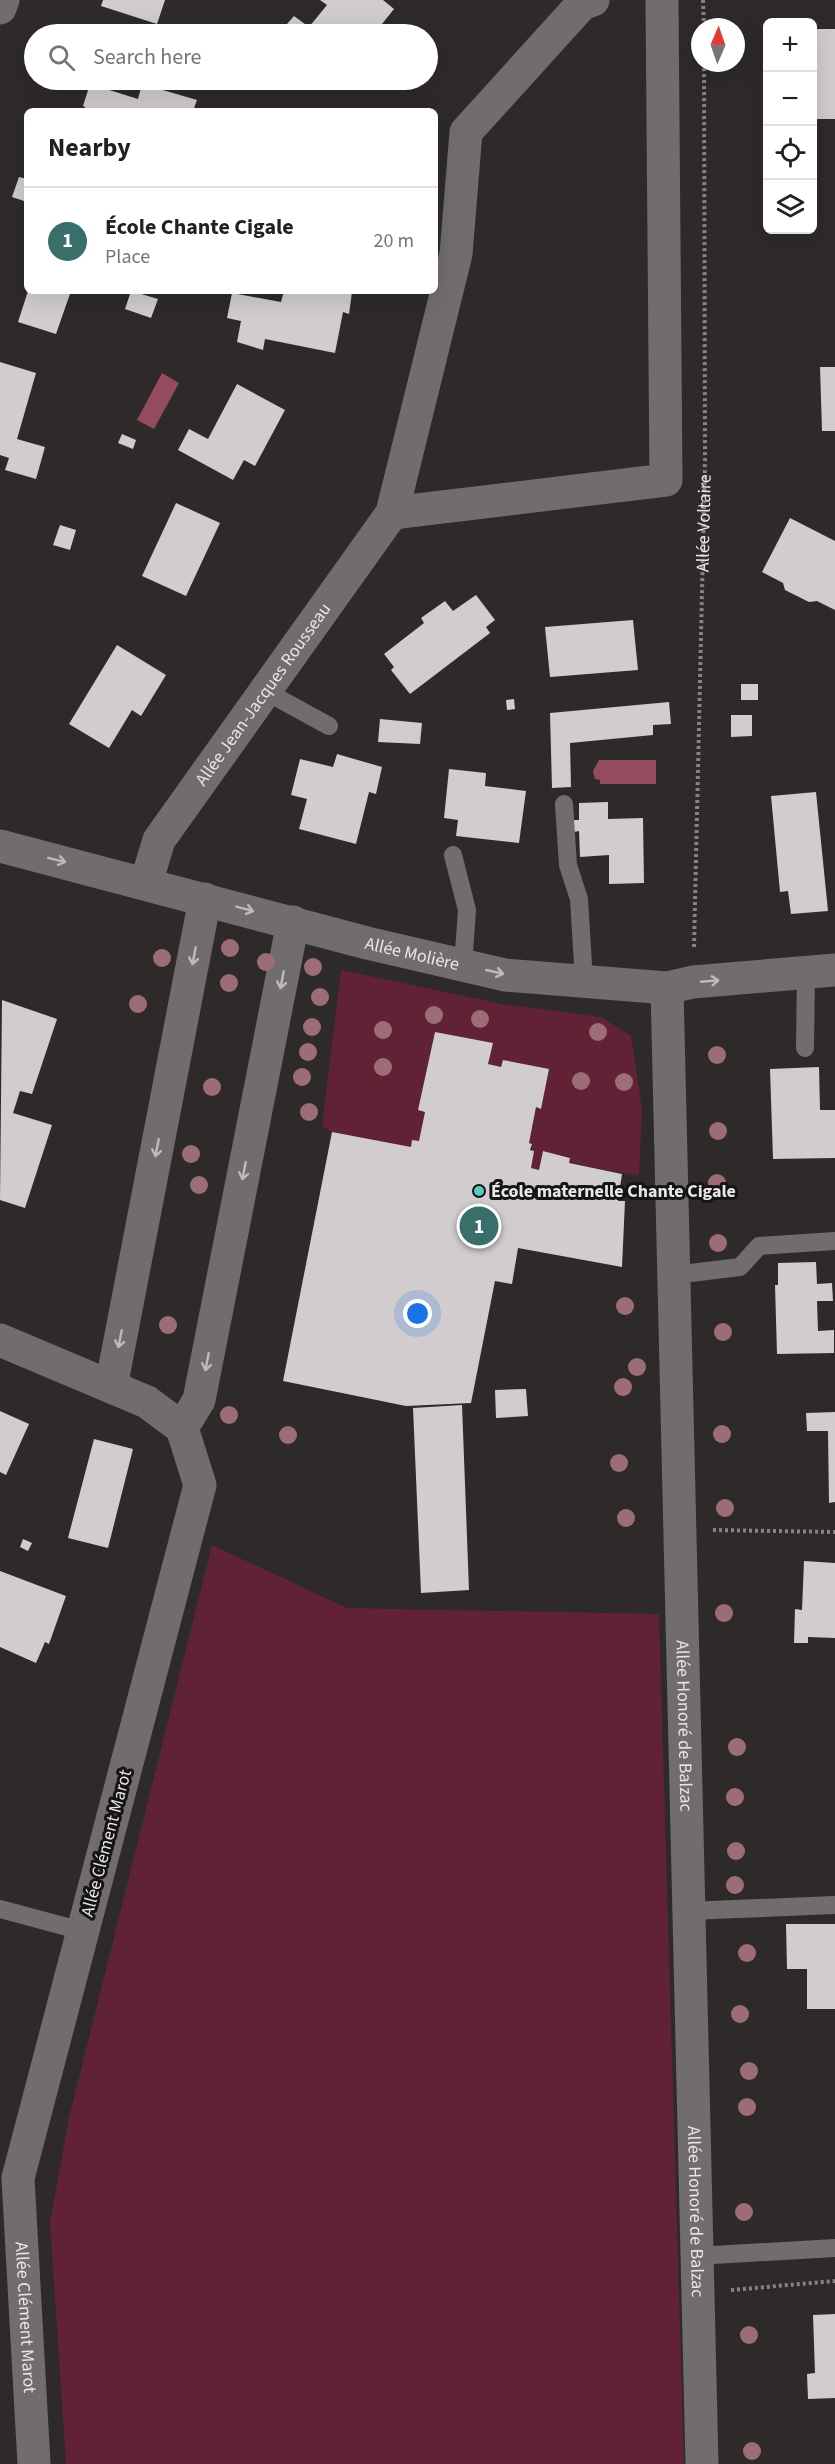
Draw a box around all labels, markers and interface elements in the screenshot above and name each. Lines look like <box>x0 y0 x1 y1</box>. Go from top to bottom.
north arrow <box>691 18 745 72</box>
map controls <box>763 18 817 234</box>
button: + <box>763 18 817 72</box>
search box <box>24 24 438 90</box>
icon: search <box>45 41 78 74</box>
text: Search here <box>93 41 201 73</box>
button: − <box>763 72 817 126</box>
button: locate <box>763 126 817 180</box>
text: Nearby <box>48 129 131 166</box>
button: layers <box>763 180 817 234</box>
text: École Chante Cigale <box>105 211 294 243</box>
text: 1 <box>62 227 73 255</box>
text: 20 m <box>374 227 414 255</box>
text: Place <box>105 243 150 271</box>
street label: Allée Voltaire <box>690 474 718 572</box>
street label: Allée Jean-Jacques Rousseau <box>189 598 337 791</box>
one-way arrow <box>47 855 66 867</box>
one-way arrow <box>235 904 254 916</box>
street label: Allée Molière <box>362 931 462 977</box>
one-way arrow <box>188 946 199 965</box>
one-way arrow <box>486 967 505 979</box>
one-way arrow <box>276 969 287 989</box>
one-way arrow <box>700 975 719 986</box>
one-way arrow <box>151 1137 162 1157</box>
one-way arrow <box>238 1161 249 1180</box>
place label: École maternelle Chante Cigale <box>491 1179 736 1204</box>
marker: École maternelle Chante Cigale <box>472 1184 486 1198</box>
pin: 1 <box>460 1204 498 1248</box>
your location <box>403 1299 432 1328</box>
one-way arrow <box>114 1329 125 1348</box>
one-way arrow <box>201 1352 212 1372</box>
street label: Allée Honoré de Balzac <box>669 1640 699 1812</box>
street label: Allée Clément Marot <box>75 1767 138 1919</box>
street label: Allée Honoré de Balzac <box>681 2126 710 2298</box>
street label: Allée Clément Marot <box>9 2241 42 2394</box>

